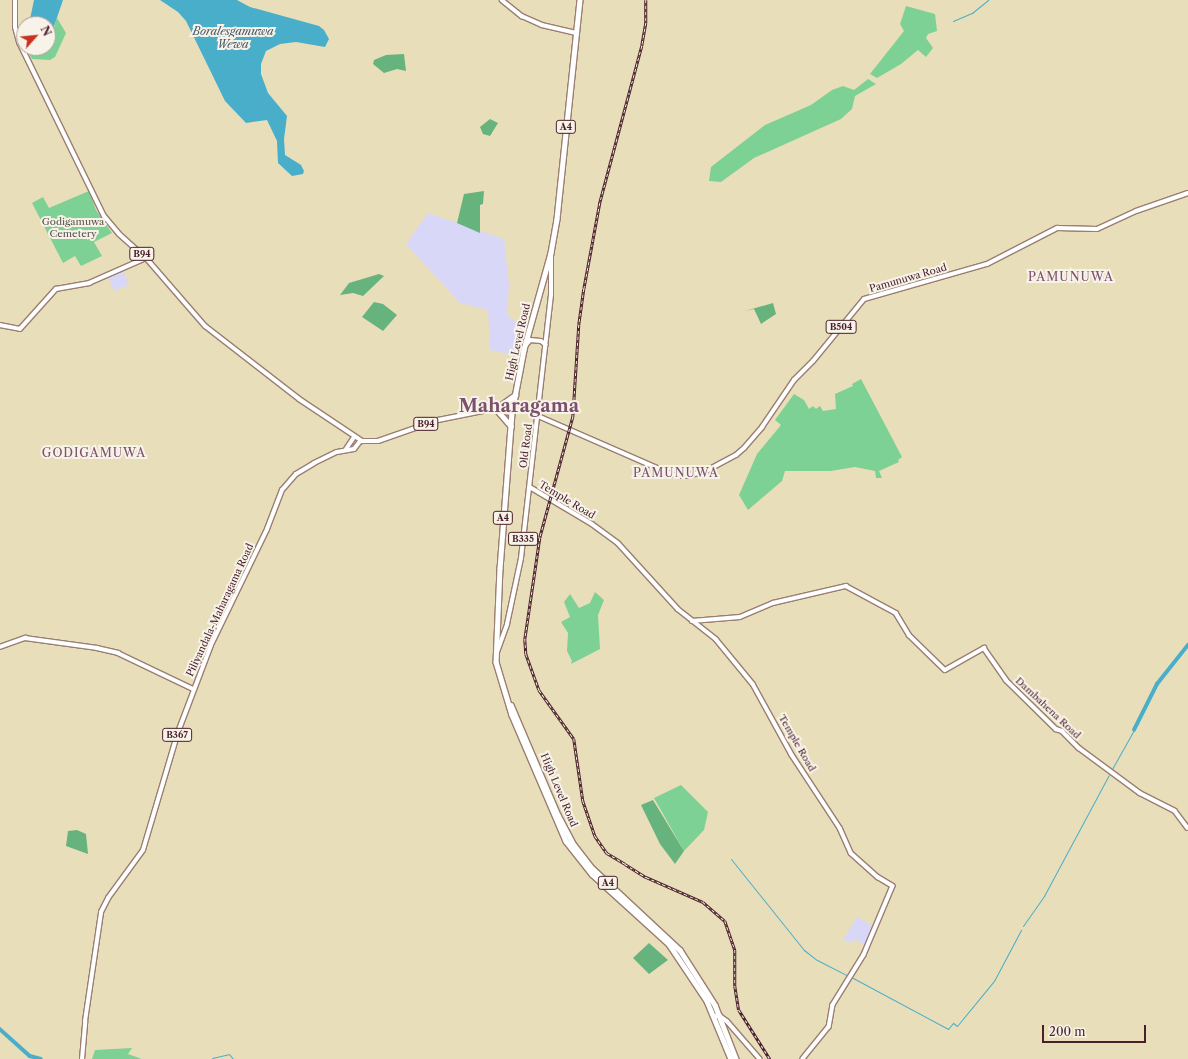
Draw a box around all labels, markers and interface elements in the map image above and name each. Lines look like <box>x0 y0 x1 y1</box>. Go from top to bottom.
north arrow <box>16 16 56 56</box>
text: N <box>37 24 54 38</box>
water label: Boralesgamuwa Wewa <box>192 25 274 51</box>
road number: A4 <box>555 120 577 134</box>
park label: Godigamuwa Cemetery <box>42 215 104 238</box>
road number: B94 <box>129 247 155 261</box>
street label: Pamunuwa Road <box>868 261 948 295</box>
district label: PAMUNUWA <box>1028 270 1114 284</box>
street label: High Level Road <box>503 302 533 382</box>
road number: B504 <box>825 320 857 334</box>
district label: Maharagama <box>459 395 579 417</box>
road number: B94 <box>413 417 439 431</box>
street label: Old Road <box>517 423 535 469</box>
district label: GODIGAMUWA <box>42 446 146 460</box>
district label: PAMUNUWA <box>633 466 719 480</box>
street label: Temple Road <box>537 478 597 522</box>
road number: A4 <box>492 511 514 525</box>
road number: B335 <box>508 532 538 546</box>
street label: Piliyandala-Maharagama Road <box>184 542 256 678</box>
street label: Dambahena Road <box>1013 675 1083 741</box>
street label: Temple Road <box>776 712 818 774</box>
road number: B367 <box>162 728 192 742</box>
street label: High Level Road <box>538 751 580 829</box>
road number: A4 <box>597 876 619 890</box>
scale bar <box>1044 1017 1148 1043</box>
text: 200 m <box>1049 1024 1086 1039</box>

